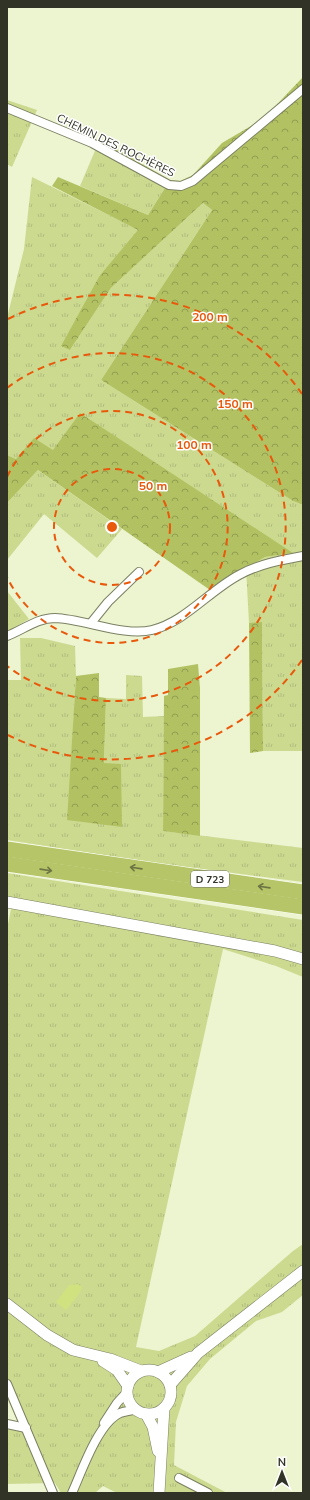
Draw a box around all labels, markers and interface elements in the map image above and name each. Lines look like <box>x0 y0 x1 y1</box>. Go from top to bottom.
street label: CHEMIN DES ROCHÈRES <box>55 110 177 180</box>
text: 200 m <box>192 309 228 324</box>
text: 150 m <box>217 396 253 411</box>
text: 100 m <box>176 437 212 452</box>
text: 50 m <box>139 478 167 493</box>
centre of rings <box>105 520 119 534</box>
one-way arrow <box>130 864 143 872</box>
one-way arrow <box>39 866 52 874</box>
road number: D 723 <box>191 871 229 887</box>
one-way arrow <box>258 883 271 891</box>
north arrow <box>262 1452 302 1492</box>
text: N <box>278 1455 286 1469</box>

